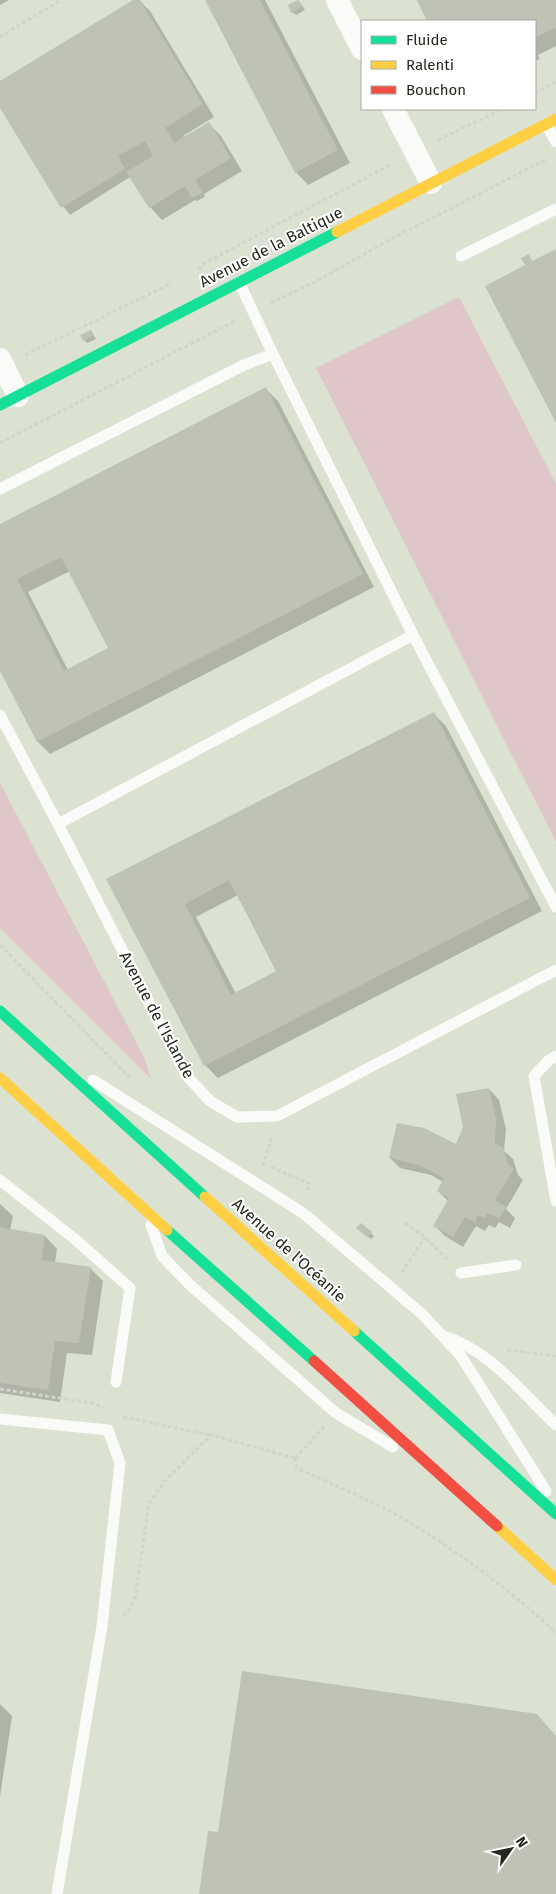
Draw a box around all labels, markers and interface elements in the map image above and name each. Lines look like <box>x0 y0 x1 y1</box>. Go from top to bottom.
legend <box>361 20 536 110</box>
text: Fluide <box>406 31 448 49</box>
text: Ralenti <box>406 56 454 74</box>
text: Bouchon <box>406 81 466 99</box>
street label: Avenue de la Baltique <box>196 203 346 291</box>
street label: Avenue de l'Islande <box>116 948 198 1082</box>
street label: Avenue de l'Océanie <box>228 1194 350 1306</box>
north arrow <box>486 1824 536 1874</box>
text: N <box>512 1834 531 1851</box>

